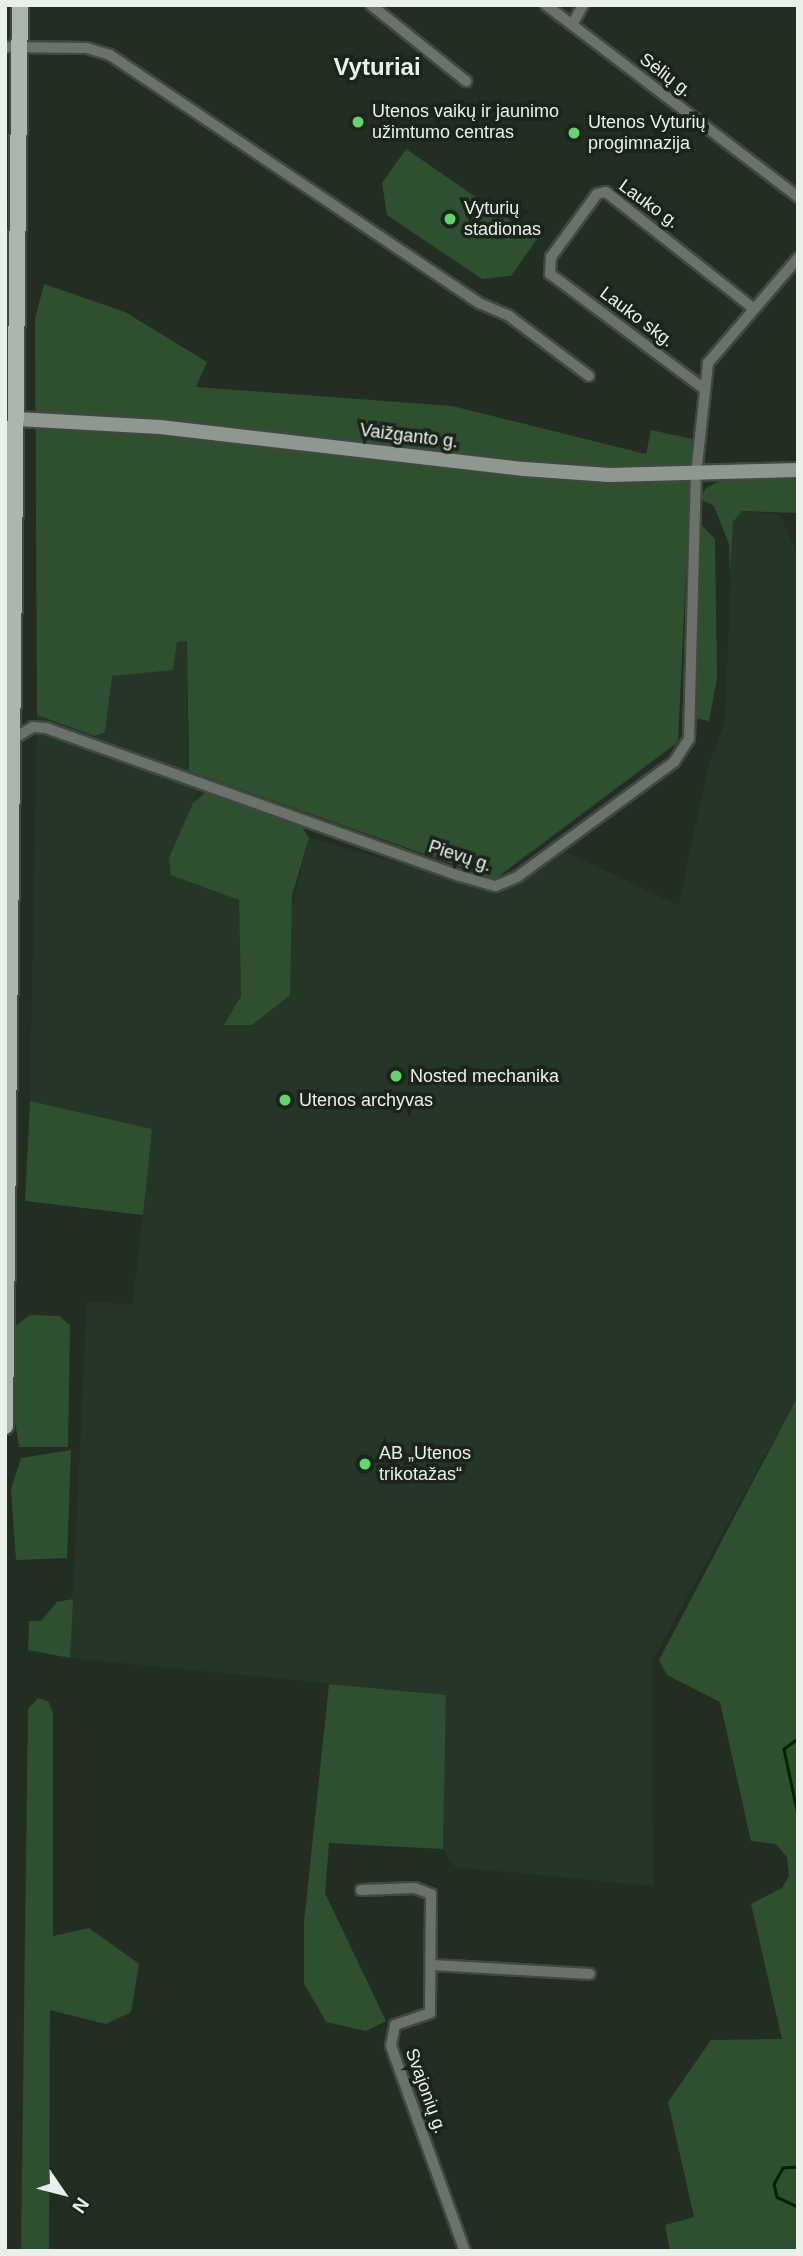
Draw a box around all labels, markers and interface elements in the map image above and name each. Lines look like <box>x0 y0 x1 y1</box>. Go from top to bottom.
street label: Sėlių g. <box>636 48 696 102</box>
district label: Vyturiai <box>333 53 421 81</box>
place label: Utenos vaikų ir jaunimo užimtumo centras <box>372 101 559 144</box>
place label: Utenos Vyturių progimnazija <box>588 112 705 154</box>
marker: Utenos vaikų ir jaunimo užimtumo centras <box>350 114 366 130</box>
marker: Utenos Vyturių progimnazija <box>566 125 582 141</box>
street label: Lauko g. <box>615 175 683 233</box>
place label: Vyturių stadionas <box>464 198 541 241</box>
marker: Vyturių stadionas <box>442 211 458 227</box>
street label: Lauko skg. <box>596 282 678 352</box>
street label: Vaižganto g. <box>359 419 459 453</box>
street label: Pievų g. <box>426 836 494 876</box>
place label: Nosted mechanika <box>410 1065 559 1087</box>
marker: Nosted mechanika <box>388 1068 404 1084</box>
place label: Utenos archyvas <box>299 1089 433 1111</box>
marker: Utenos archyvas <box>277 1092 293 1108</box>
place label: AB „Utenos trikotažas“ <box>379 1443 471 1486</box>
marker: AB „Utenos trikotažas“ <box>357 1456 373 1472</box>
street label: Svajonių g. <box>401 2045 451 2137</box>
north arrow <box>28 2158 98 2228</box>
text: N <box>68 2194 93 2217</box>

